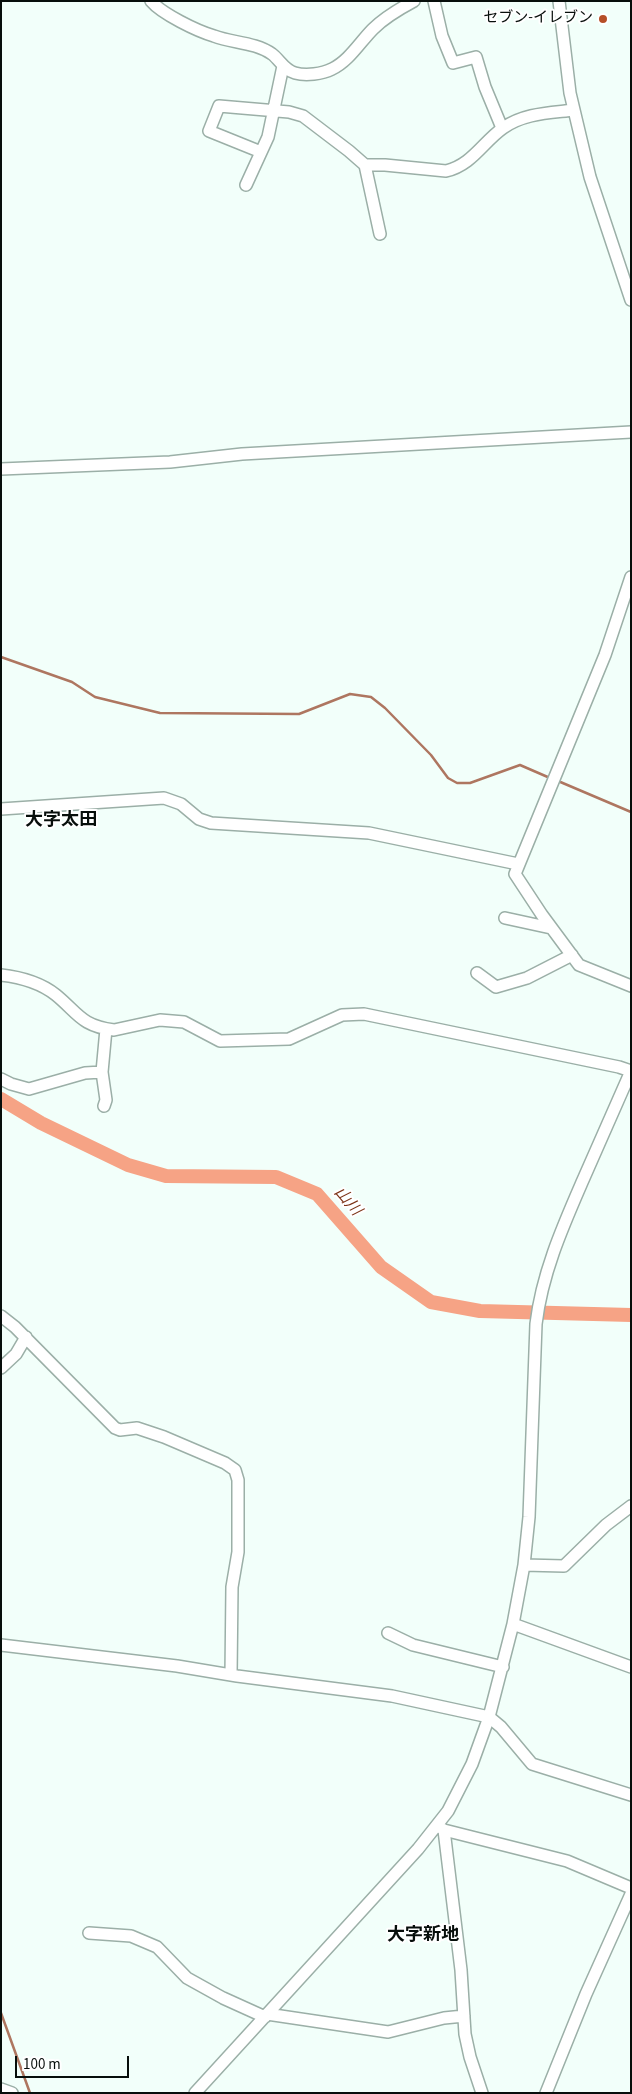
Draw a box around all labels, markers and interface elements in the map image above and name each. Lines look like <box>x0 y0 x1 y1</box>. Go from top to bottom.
place label: セブン-イレブン <box>483 10 593 28</box>
marker: セブン-イレブン <box>597 13 609 25</box>
district label: 大字太田 <box>25 810 97 832</box>
water label: 山川 <box>329 1184 365 1220</box>
district label: 大字新地 <box>387 1925 459 1947</box>
scale bar <box>18 2046 131 2078</box>
text: 100 m <box>23 2054 61 2075</box>

